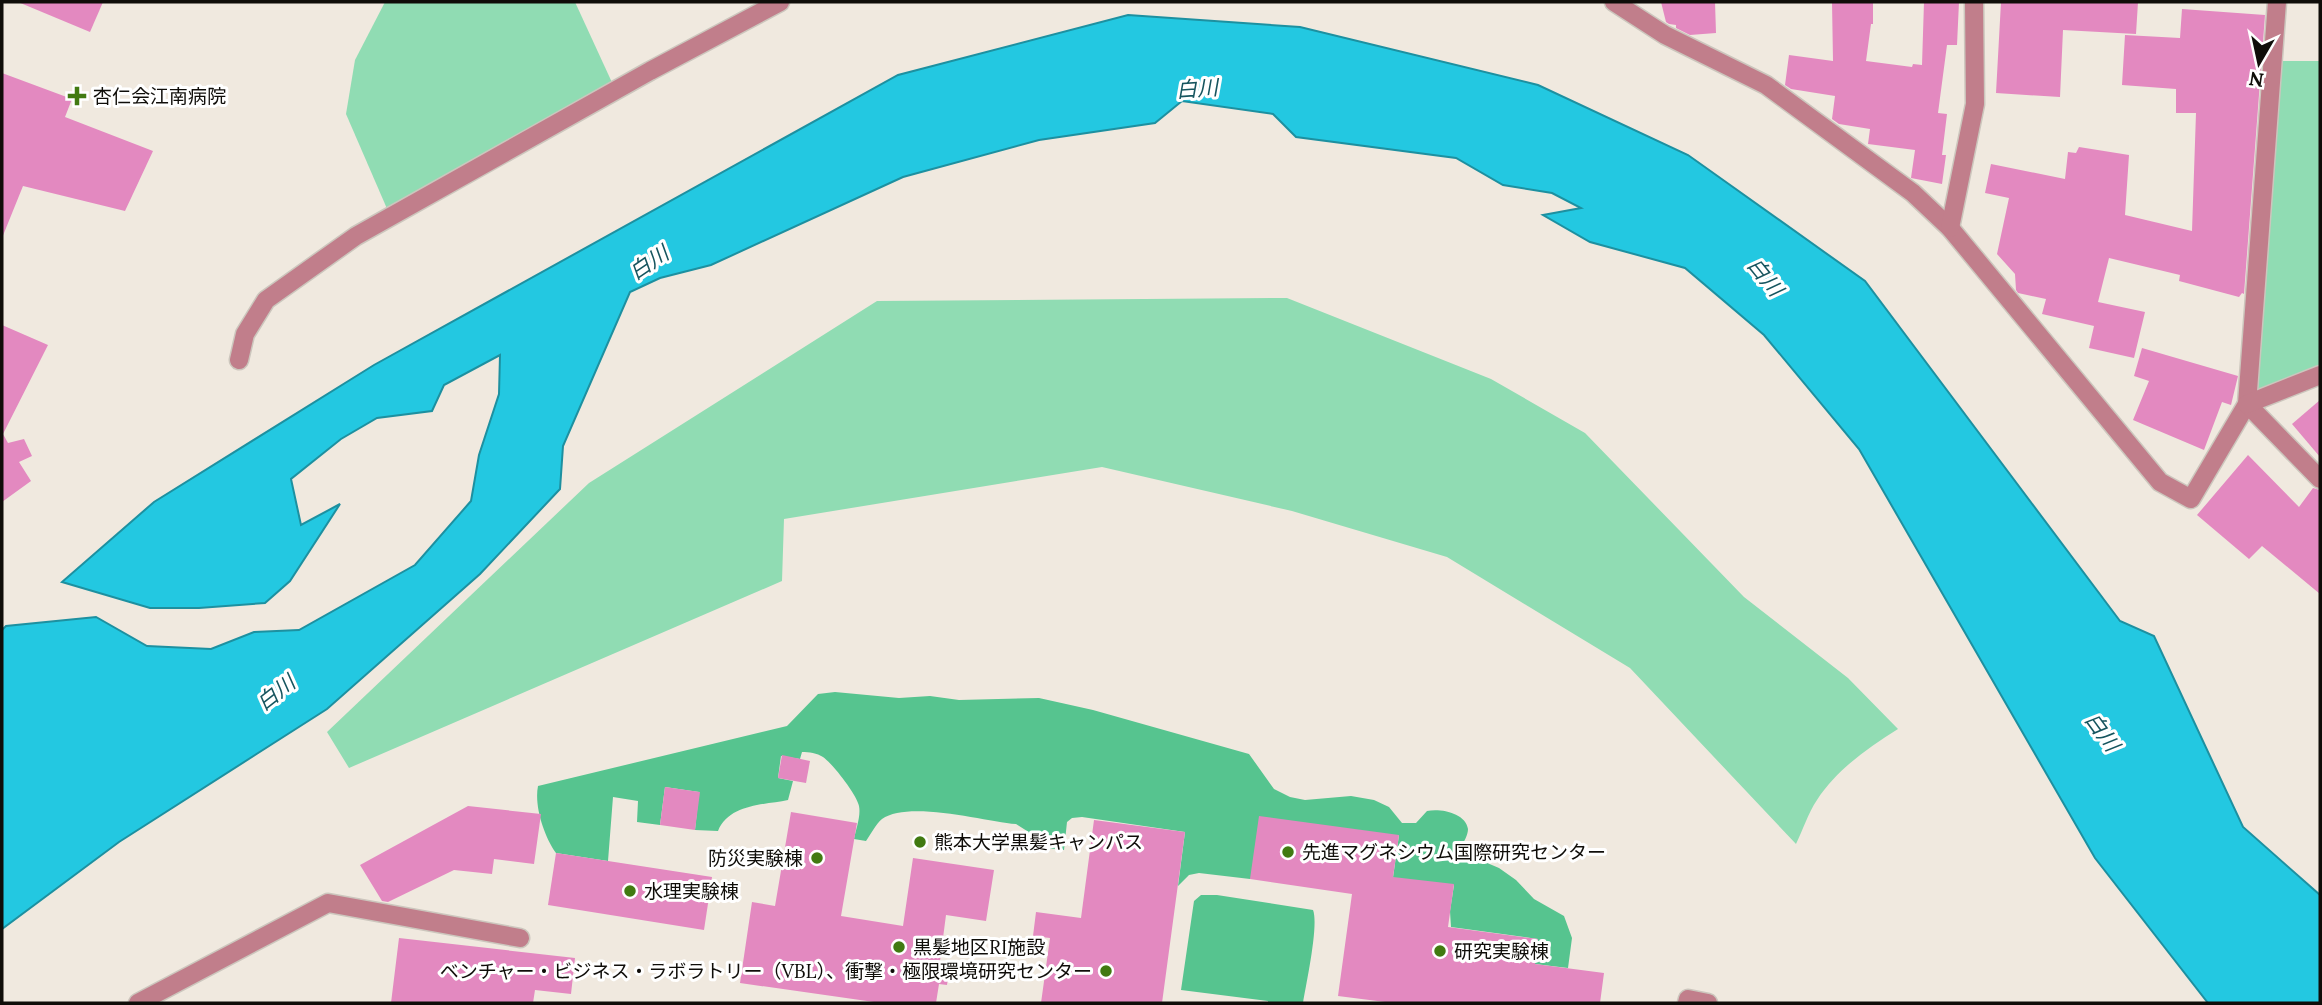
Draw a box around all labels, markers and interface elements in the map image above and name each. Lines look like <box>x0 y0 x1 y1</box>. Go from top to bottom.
north arrow <box>2224 28 2294 98</box>
text: N <box>2247 67 2265 93</box>
water label: 白川 <box>1175 73 1221 103</box>
place label: 杏仁会江南病院 <box>93 84 226 108</box>
marker: 杏仁会江南病院 <box>67 86 87 106</box>
water label: 白川 <box>624 239 675 286</box>
water label: 白川 <box>1742 252 1790 303</box>
water label: 白川 <box>251 668 302 716</box>
water label: 白川 <box>2079 707 2127 758</box>
place label: 熊本大学黒髪キャンパス <box>934 830 1143 854</box>
marker: 熊本大学黒髪キャンパス <box>912 834 928 850</box>
place label: 先進マグネシウム国際研究センター <box>1302 840 1606 864</box>
marker: 先進マグネシウム国際研究センター <box>1280 844 1296 860</box>
place label: 防災実験棟 <box>708 846 803 870</box>
marker: 防災実験棟 <box>809 850 825 866</box>
place label: 水理実験棟 <box>644 879 739 903</box>
marker: 水理実験棟 <box>622 883 638 899</box>
place label: 黒髪地区RI施設 <box>913 935 1045 959</box>
marker: 黒髪地区RI施設 <box>891 939 907 955</box>
place label: 研究実験棟 <box>1454 939 1549 963</box>
marker: 研究実験棟 <box>1432 943 1448 959</box>
place label: ベンチャー・ビジネス・ラボラトリー（VBL）、衝撃・極限環境研究センター <box>440 959 1092 983</box>
marker: ベンチャー・ビジネス・ラボラトリー（VBL）、衝撃・極限環境研究センター <box>1098 963 1114 979</box>

